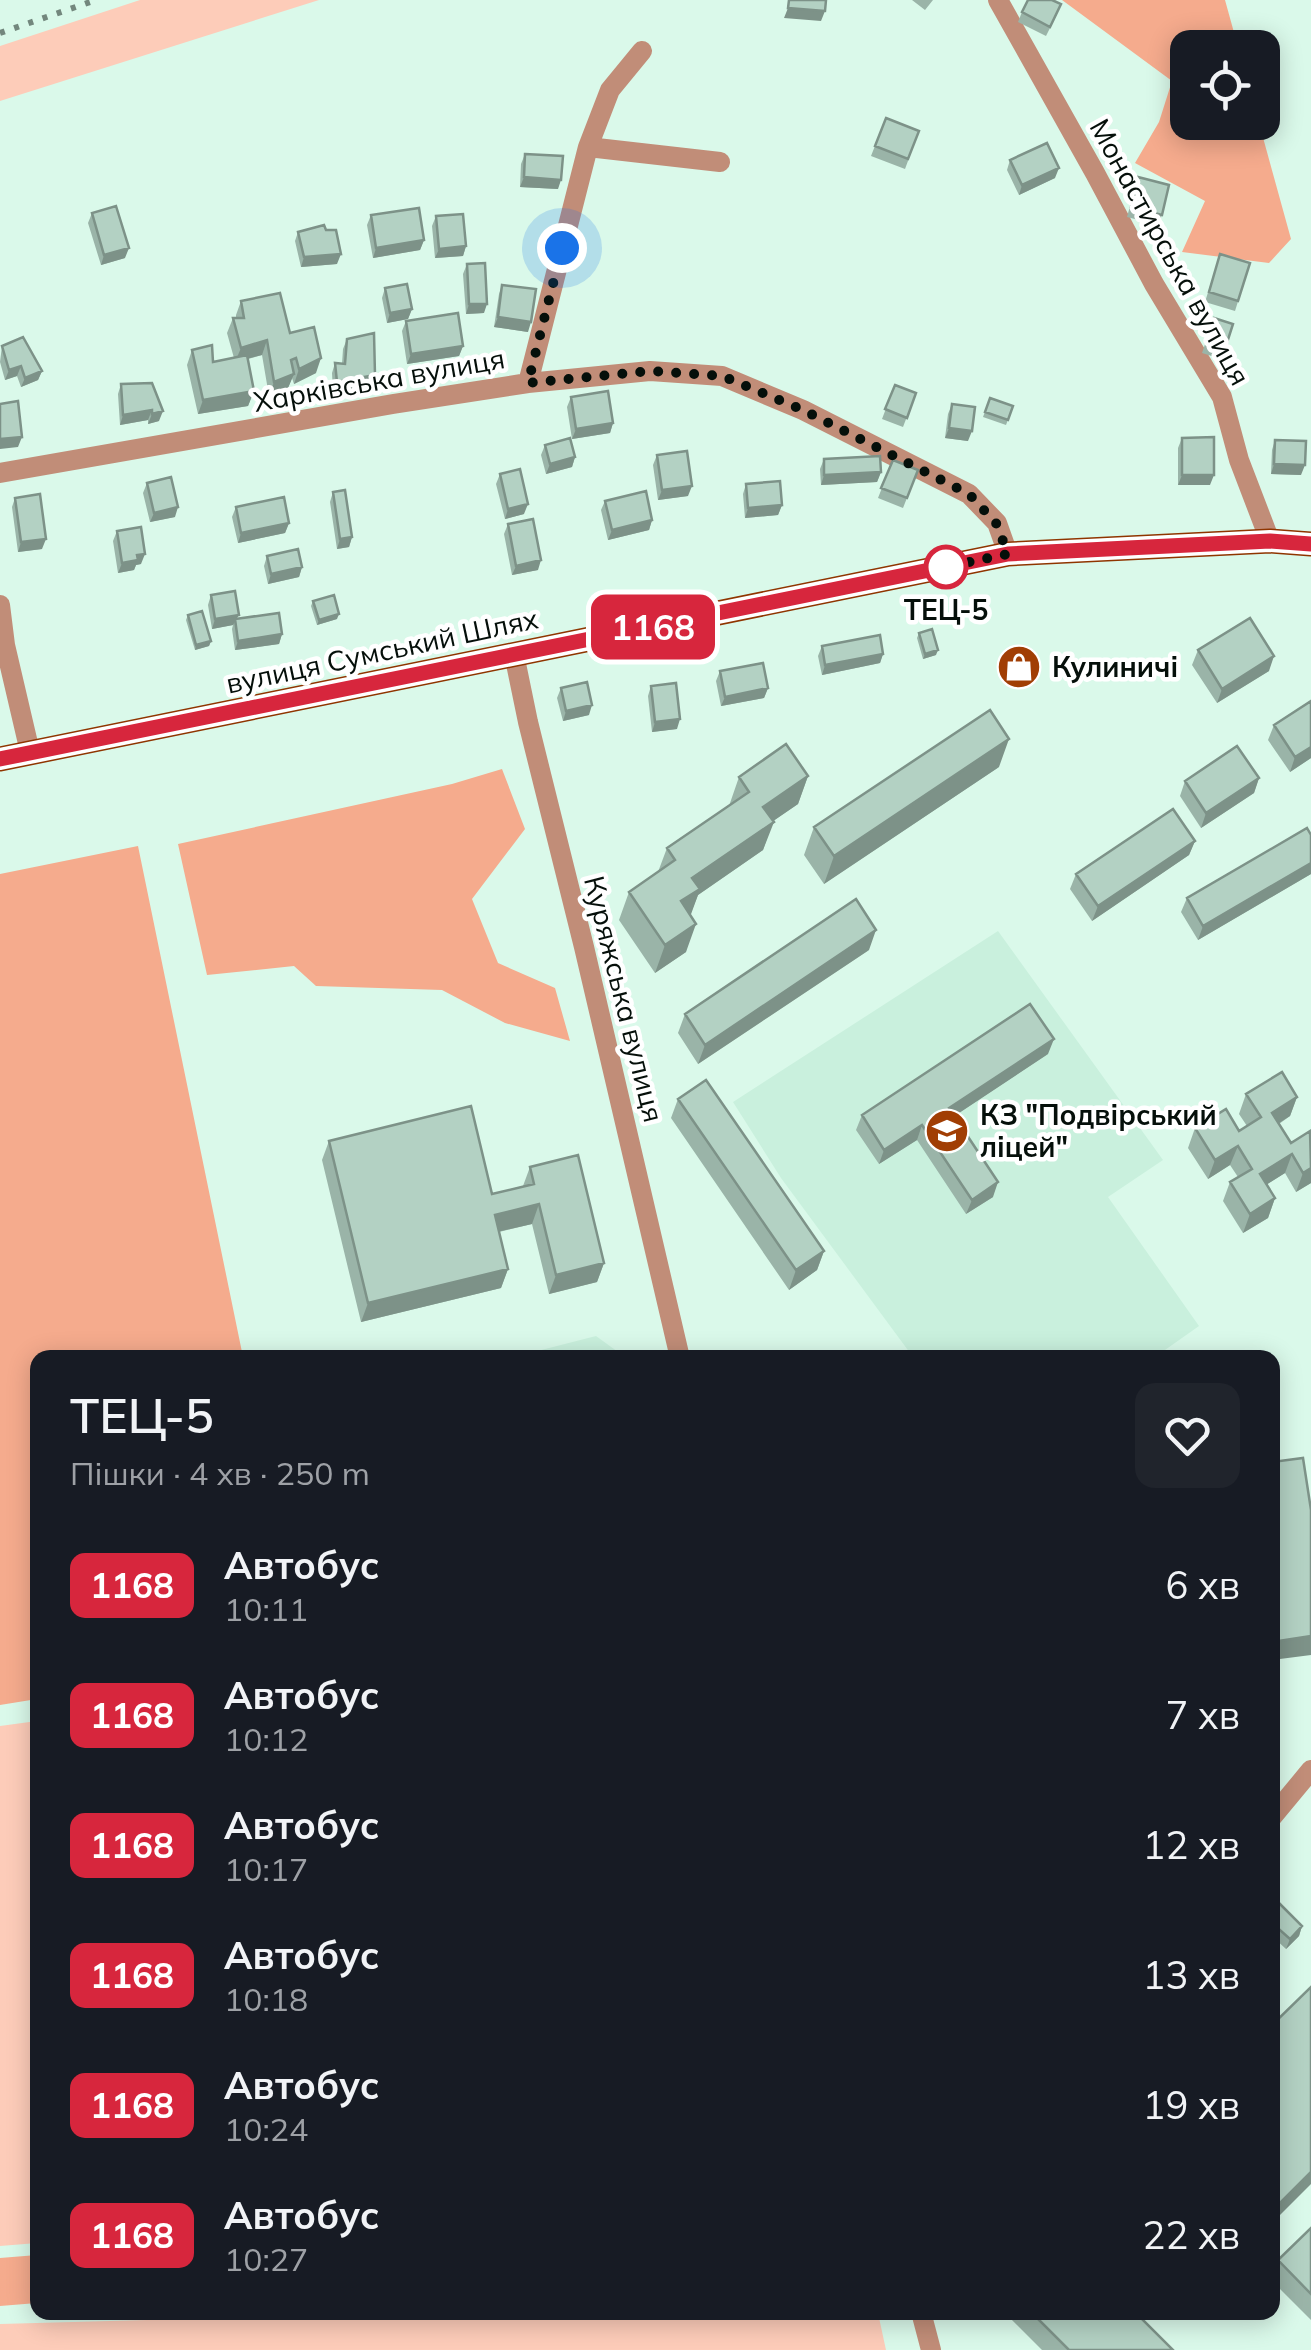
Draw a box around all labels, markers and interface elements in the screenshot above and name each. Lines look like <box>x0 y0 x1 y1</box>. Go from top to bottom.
map controls <box>1170 30 1280 140</box>
button: locate <box>1170 30 1280 140</box>
street label: Монастирська вулиця <box>1083 112 1258 391</box>
your location <box>537 223 587 273</box>
street label: Харківська вулиця <box>251 340 507 419</box>
marker: ТЕЦ-5 <box>925 546 967 588</box>
place label: ТЕЦ-5 <box>904 592 988 627</box>
line badge: 1168 <box>583 594 723 660</box>
street label: вулиця Сумський Шлях <box>223 600 541 701</box>
text: 1168 <box>611 605 695 649</box>
shop icon: Кулиничі <box>996 644 1042 690</box>
place label: Кулиничі <box>1052 649 1178 684</box>
street label: Куряжська вулиця <box>577 872 672 1126</box>
place label: КЗ "Подвірський ліцей" <box>980 1097 1217 1164</box>
school or university icon: КЗ "Подвірський ліцей" <box>924 1108 970 1154</box>
button: heart <box>1135 1383 1240 1488</box>
text: ТЕЦ-5 <box>70 1385 214 1445</box>
text: Пішки · 4 хв · 250 m <box>70 1453 370 1493</box>
text: Автобус <box>224 1541 379 1589</box>
text: 6 хв <box>1165 1561 1240 1609</box>
text: 1168 <box>90 1563 174 1607</box>
text: 10:11 <box>224 1589 308 1629</box>
text: Автобус <box>224 1671 379 1719</box>
text: 7 хв <box>1165 1691 1240 1739</box>
text: 1168 <box>90 1693 174 1737</box>
text: 10:12 <box>224 1719 308 1759</box>
text: Автобус <box>224 1801 379 1849</box>
text: 12 хв <box>1143 1821 1240 1869</box>
text: 1168 <box>90 1823 174 1867</box>
text: 10:17 <box>224 1849 308 1889</box>
text: Автобус <box>224 1931 379 1979</box>
text: 13 хв <box>1143 1951 1240 1999</box>
text: 1168 <box>90 1953 174 1997</box>
text: 10:18 <box>224 1979 308 2019</box>
text: Автобус <box>224 2061 379 2109</box>
text: 19 хв <box>1143 2081 1240 2129</box>
text: 1168 <box>90 2083 174 2127</box>
text: 10:24 <box>224 2109 308 2149</box>
text: Автобус <box>224 2191 379 2239</box>
text: 22 хв <box>1143 2211 1240 2259</box>
text: 1168 <box>90 2213 174 2257</box>
text: 10:27 <box>224 2239 308 2279</box>

